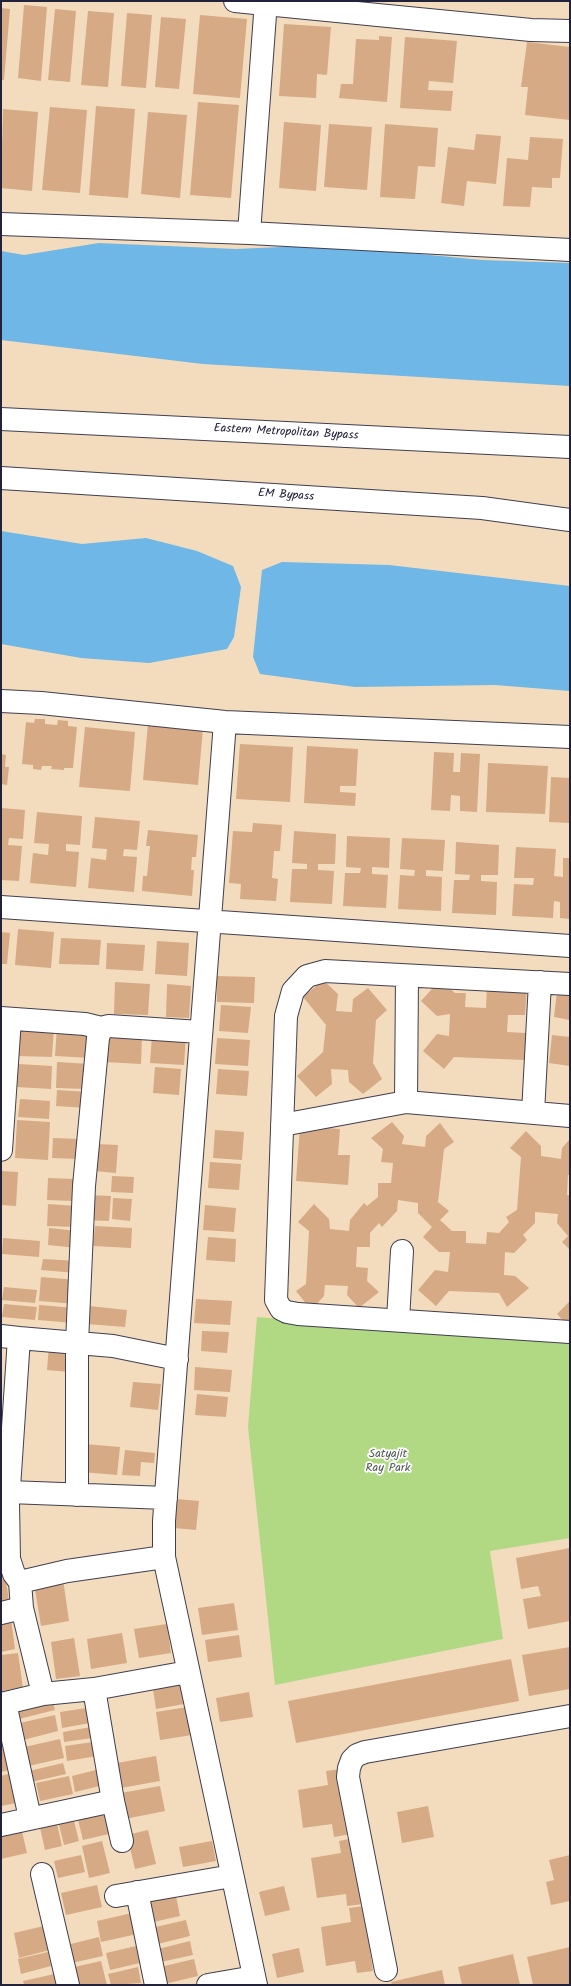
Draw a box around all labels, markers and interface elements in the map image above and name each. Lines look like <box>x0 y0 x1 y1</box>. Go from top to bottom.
street label: Eastern Metropolitan Bypass <box>213 422 359 444</box>
street label: EM Bypass <box>257 487 315 505</box>
park label: Satyajit Ray Park <box>366 1448 410 1476</box>

